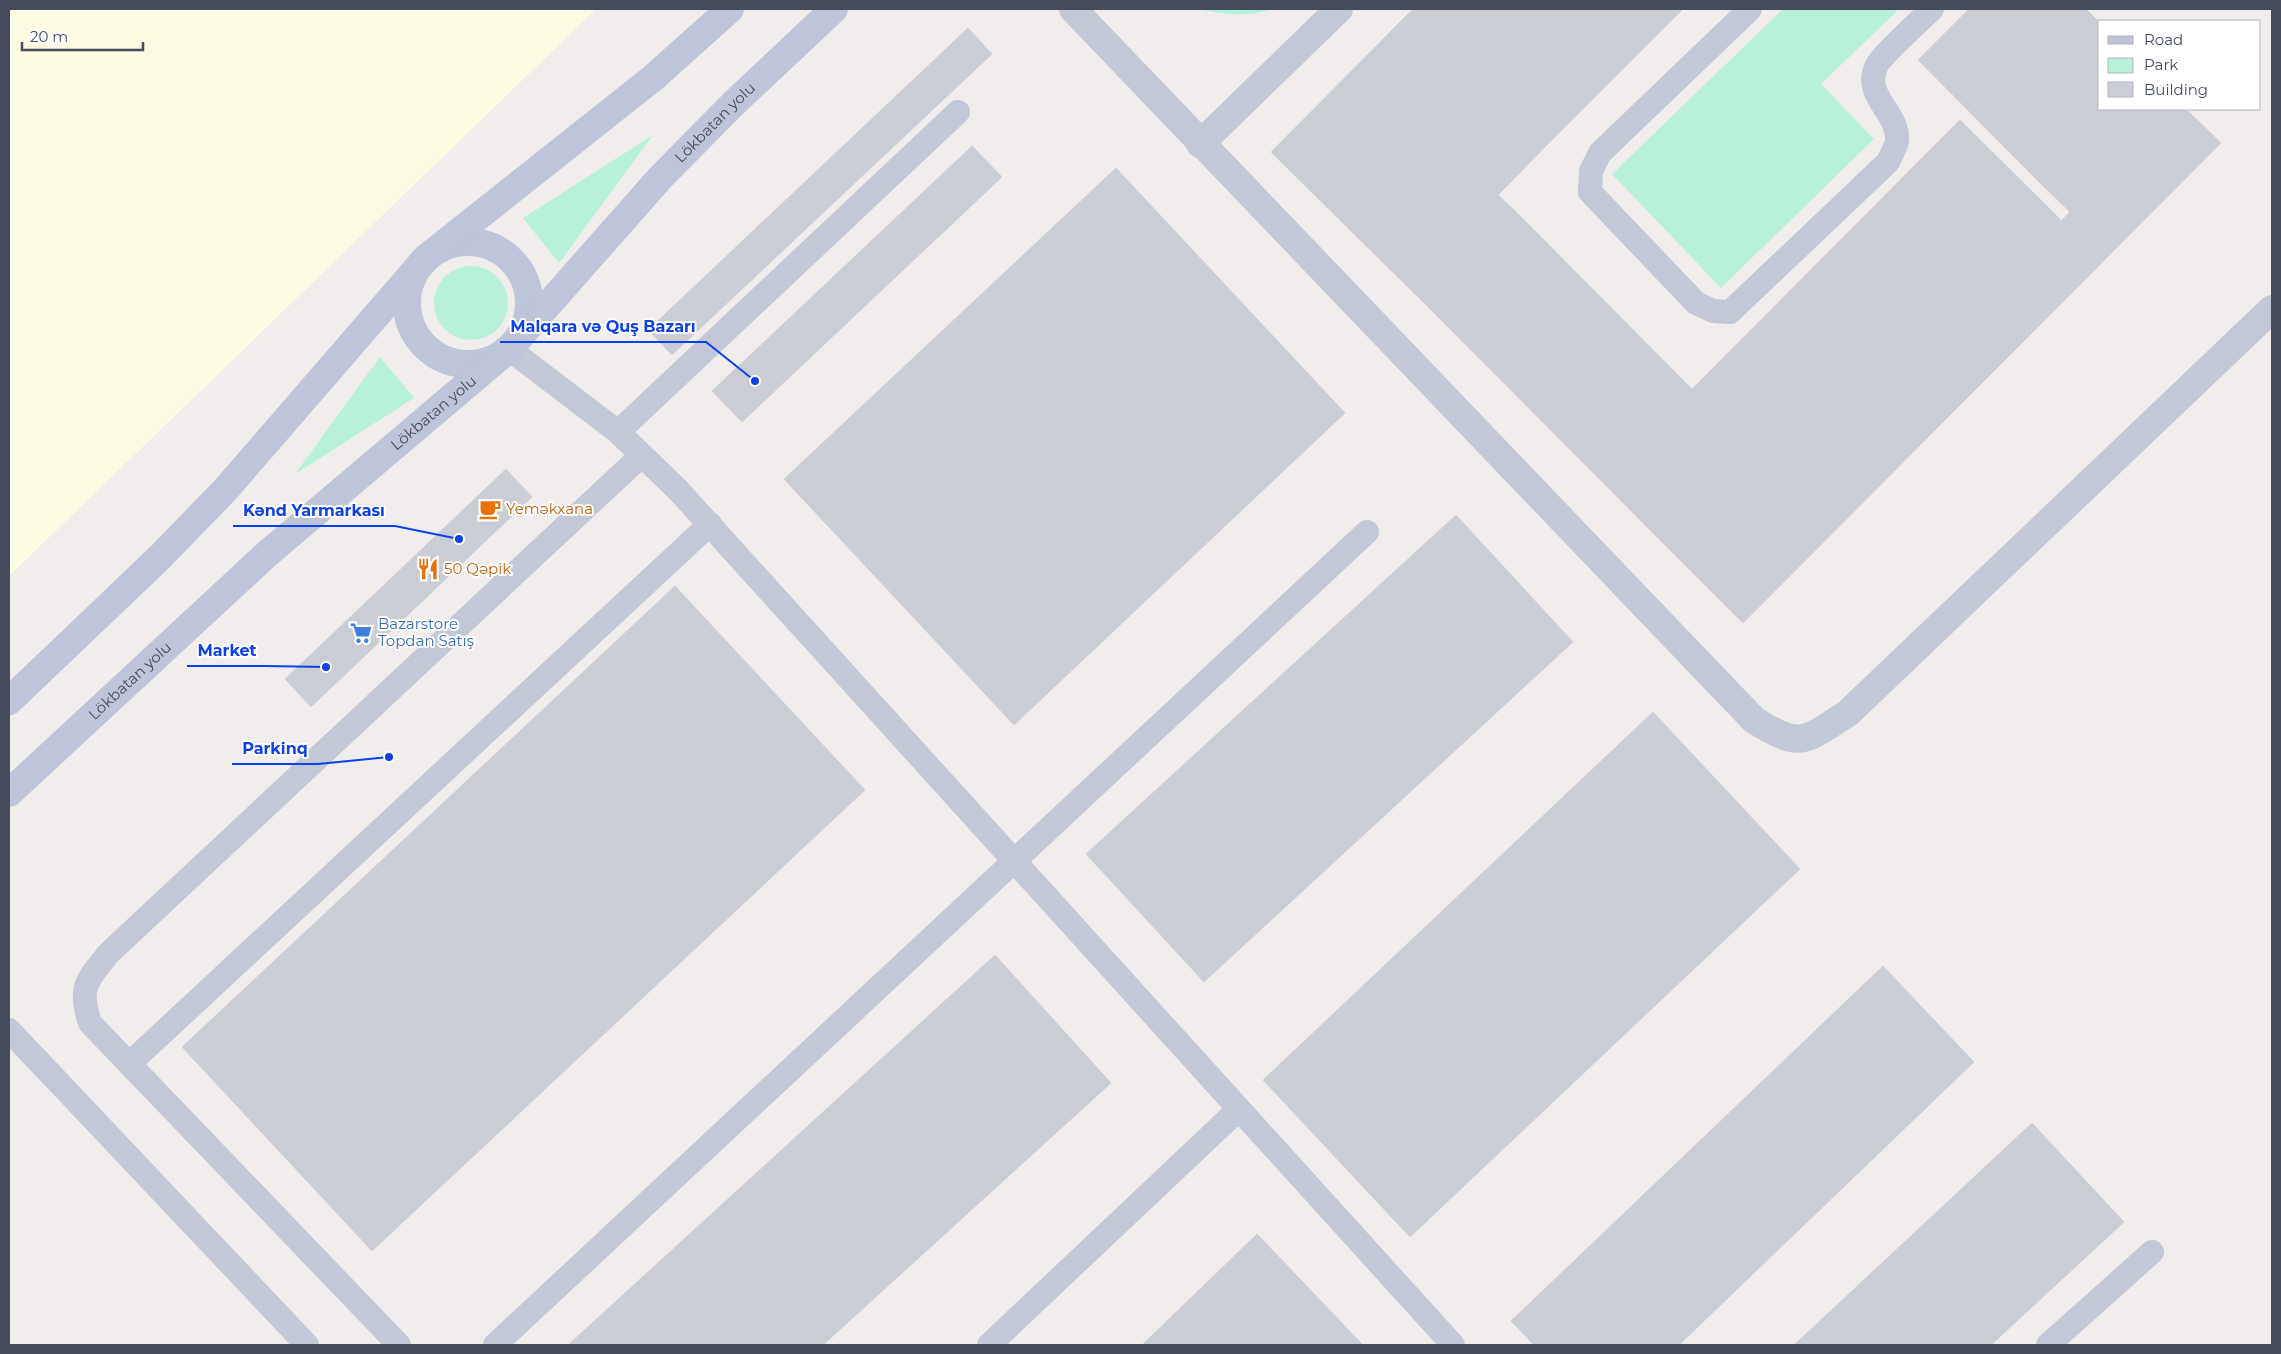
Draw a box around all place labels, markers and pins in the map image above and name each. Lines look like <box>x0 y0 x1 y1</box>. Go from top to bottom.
callout: Malqara və Quş Bazarı <box>500 311 706 342</box>
callout: Kənd Yarmarkası <box>233 495 395 526</box>
cafe icon: Yeməkxana <box>477 496 503 522</box>
place label: Yeməkxana <box>506 499 593 518</box>
restaurant icon: 50 Qəpik <box>415 556 441 582</box>
place label: 50 Qəpik <box>444 559 511 578</box>
place label: Bazarstore Topdan Satış <box>378 614 474 650</box>
supermarket icon: Bazarstore Topdan Satış <box>348 620 374 646</box>
callout: Market <box>187 635 266 666</box>
callout: Parkinq <box>232 733 318 764</box>

